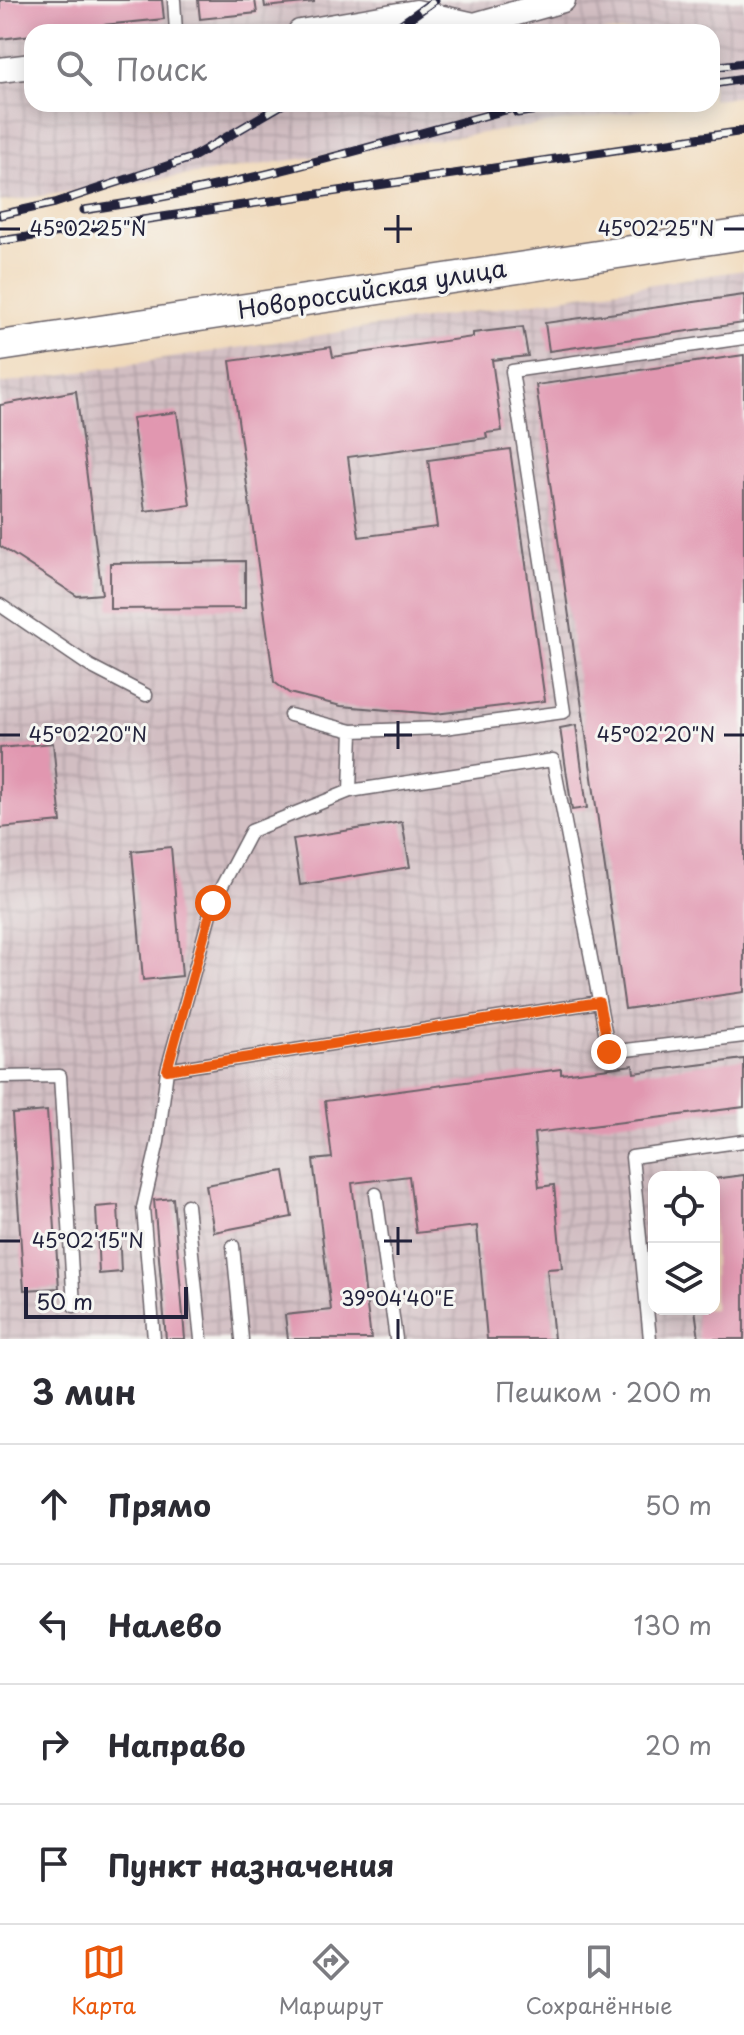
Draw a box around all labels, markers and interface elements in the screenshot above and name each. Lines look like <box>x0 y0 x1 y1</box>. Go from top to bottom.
search box <box>24 24 720 112</box>
icon: search <box>52 46 96 90</box>
text: Поиск <box>116 46 207 91</box>
text: 45°02'25"N <box>30 213 146 243</box>
text: 45°02'25"N <box>598 213 714 243</box>
street label: Новороссийская улица <box>235 249 509 327</box>
text: 45°02'20"N <box>29 719 147 749</box>
text: 45°02'20"N <box>597 719 715 749</box>
route start <box>195 885 231 921</box>
route end <box>591 1034 627 1070</box>
map controls <box>648 1171 720 1315</box>
button: locate <box>648 1171 720 1243</box>
text: 45°02'15"N <box>32 1225 144 1255</box>
button: layers <box>648 1243 720 1315</box>
scale bar <box>24 1283 188 1319</box>
text: 39°04'40"E <box>341 1283 455 1313</box>
text: 50 m <box>36 1284 93 1317</box>
text: 3 мин <box>32 1365 136 1417</box>
text: Пешком · 200 m <box>495 1372 712 1411</box>
icon: ahead <box>32 1482 76 1526</box>
text: Прямо <box>108 1482 211 1527</box>
text: 50 m <box>645 1485 712 1524</box>
icon: left <box>32 1602 76 1646</box>
text: Налево <box>108 1602 222 1647</box>
text: 130 m <box>633 1605 712 1644</box>
icon: right <box>32 1722 76 1766</box>
text: Направо <box>108 1722 246 1767</box>
text: 20 m <box>645 1725 712 1764</box>
icon: arrive <box>32 1842 76 1886</box>
text: Пункт назначения <box>108 1842 394 1887</box>
tab: Карта <box>71 1940 136 2021</box>
tab: Маршрут <box>279 1940 383 2021</box>
tab: Сохранённые <box>526 1940 673 2021</box>

